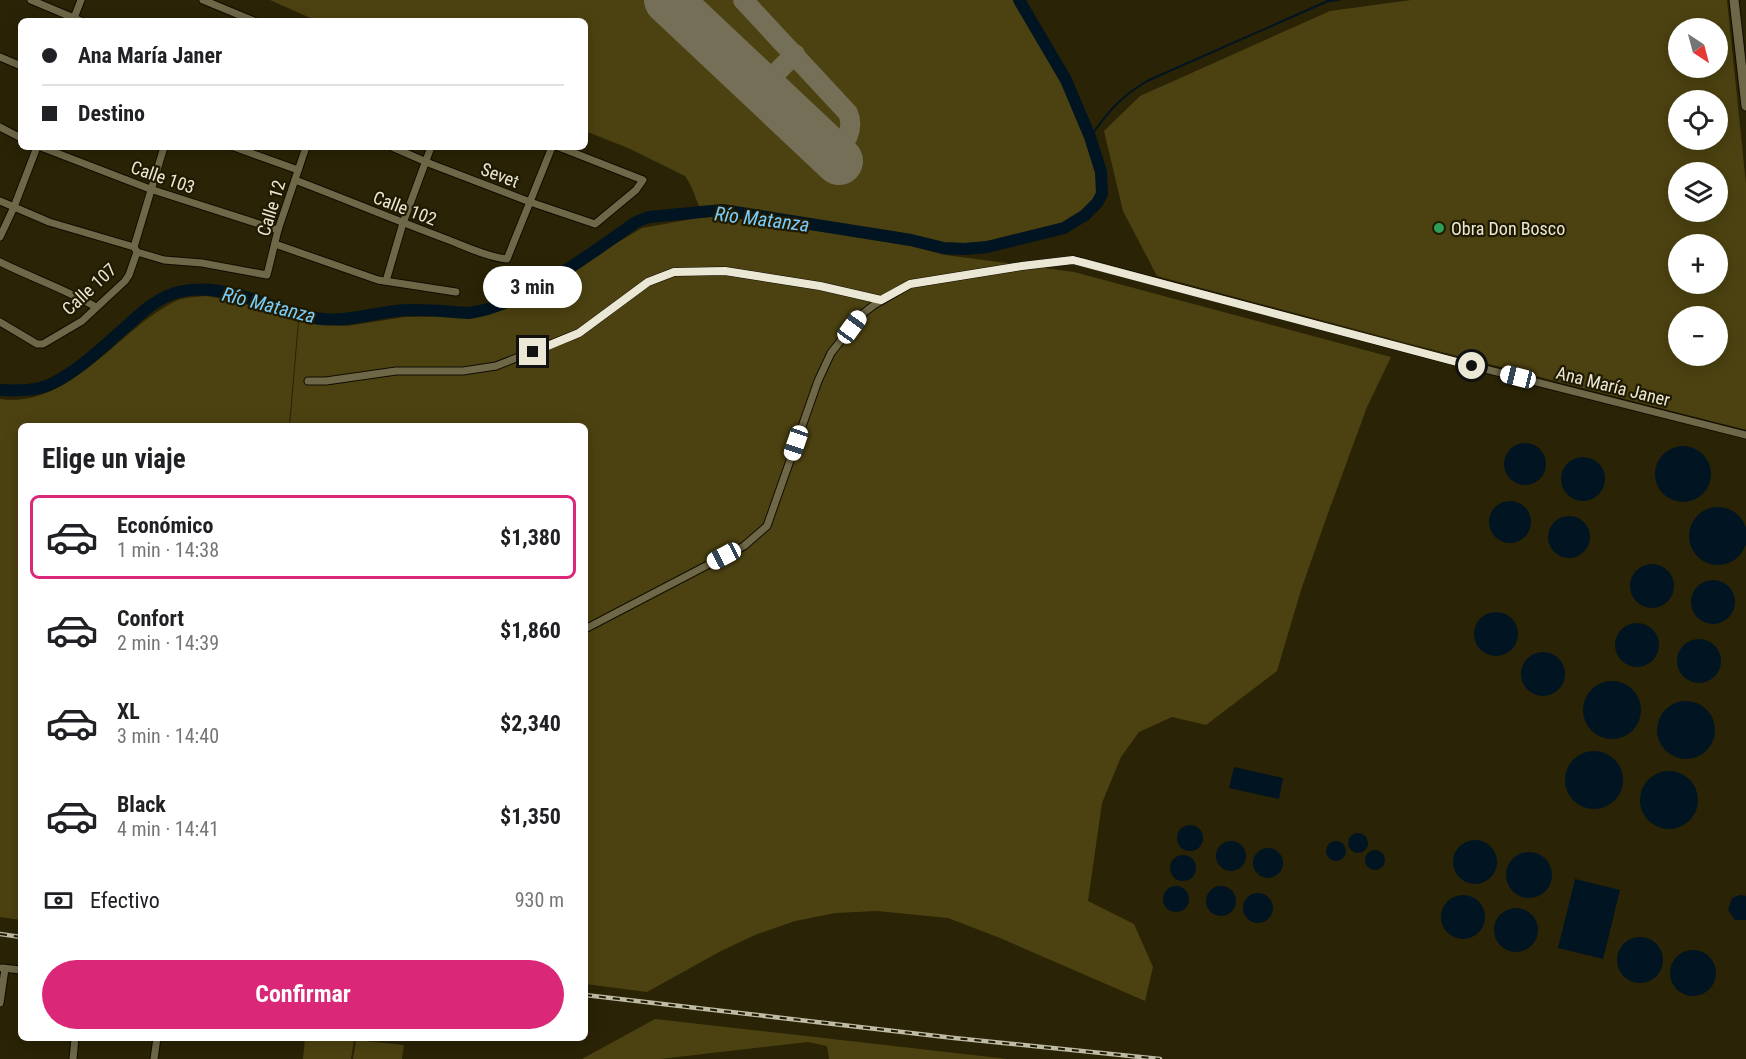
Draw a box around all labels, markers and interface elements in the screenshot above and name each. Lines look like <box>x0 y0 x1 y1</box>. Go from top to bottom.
north arrow <box>1668 18 1728 78</box>
map controls <box>1668 18 1728 366</box>
text: Ana María Janer <box>78 43 222 68</box>
button: locate <box>1668 90 1728 150</box>
text: Destino <box>78 101 145 126</box>
street label: Calle 103 <box>128 156 198 198</box>
street label: Sevet <box>478 158 522 192</box>
button: layers <box>1668 162 1728 222</box>
street label: Calle 12 <box>253 177 289 239</box>
street label: Calle 102 <box>370 186 440 230</box>
water label: Río Matanza <box>713 201 811 237</box>
place label: Obra Don Bosco <box>1451 218 1565 239</box>
marker: Obra Don Bosco <box>1432 221 1446 235</box>
button: + <box>1668 234 1728 294</box>
street label: Calle 107 <box>58 259 120 319</box>
callout: 3 min <box>484 265 582 307</box>
text: 3 min <box>510 275 555 299</box>
water label: Río Matanza <box>220 282 318 328</box>
button: − <box>1668 306 1728 366</box>
car <box>834 307 870 347</box>
route end <box>519 338 546 365</box>
route start <box>1458 352 1485 379</box>
street label: Ana María Janer <box>1554 362 1673 410</box>
car <box>1498 364 1538 390</box>
car <box>782 423 810 463</box>
text: Elige un viaje <box>42 443 186 475</box>
icon: car <box>45 510 99 564</box>
text: Económico <box>117 513 213 538</box>
text: $1,380 <box>500 525 561 550</box>
text: 1 min · 14:38 <box>117 538 219 562</box>
car <box>704 540 744 572</box>
icon: car <box>45 603 99 657</box>
text: Confort <box>117 606 184 631</box>
text: $1,860 <box>500 618 561 643</box>
text: 2 min · 14:39 <box>117 631 219 655</box>
icon: car <box>45 696 99 750</box>
text: XL <box>117 699 140 724</box>
text: $2,340 <box>500 711 561 736</box>
text: 3 min · 14:40 <box>117 724 219 748</box>
icon: car <box>45 789 99 843</box>
text: Black <box>117 792 166 817</box>
text: $1,350 <box>500 804 561 829</box>
text: 4 min · 14:41 <box>117 817 219 841</box>
icon: cash <box>42 884 75 917</box>
text: Efectivo <box>90 888 160 913</box>
text: 930 m <box>515 888 564 912</box>
button: Confirmar <box>42 960 564 1029</box>

